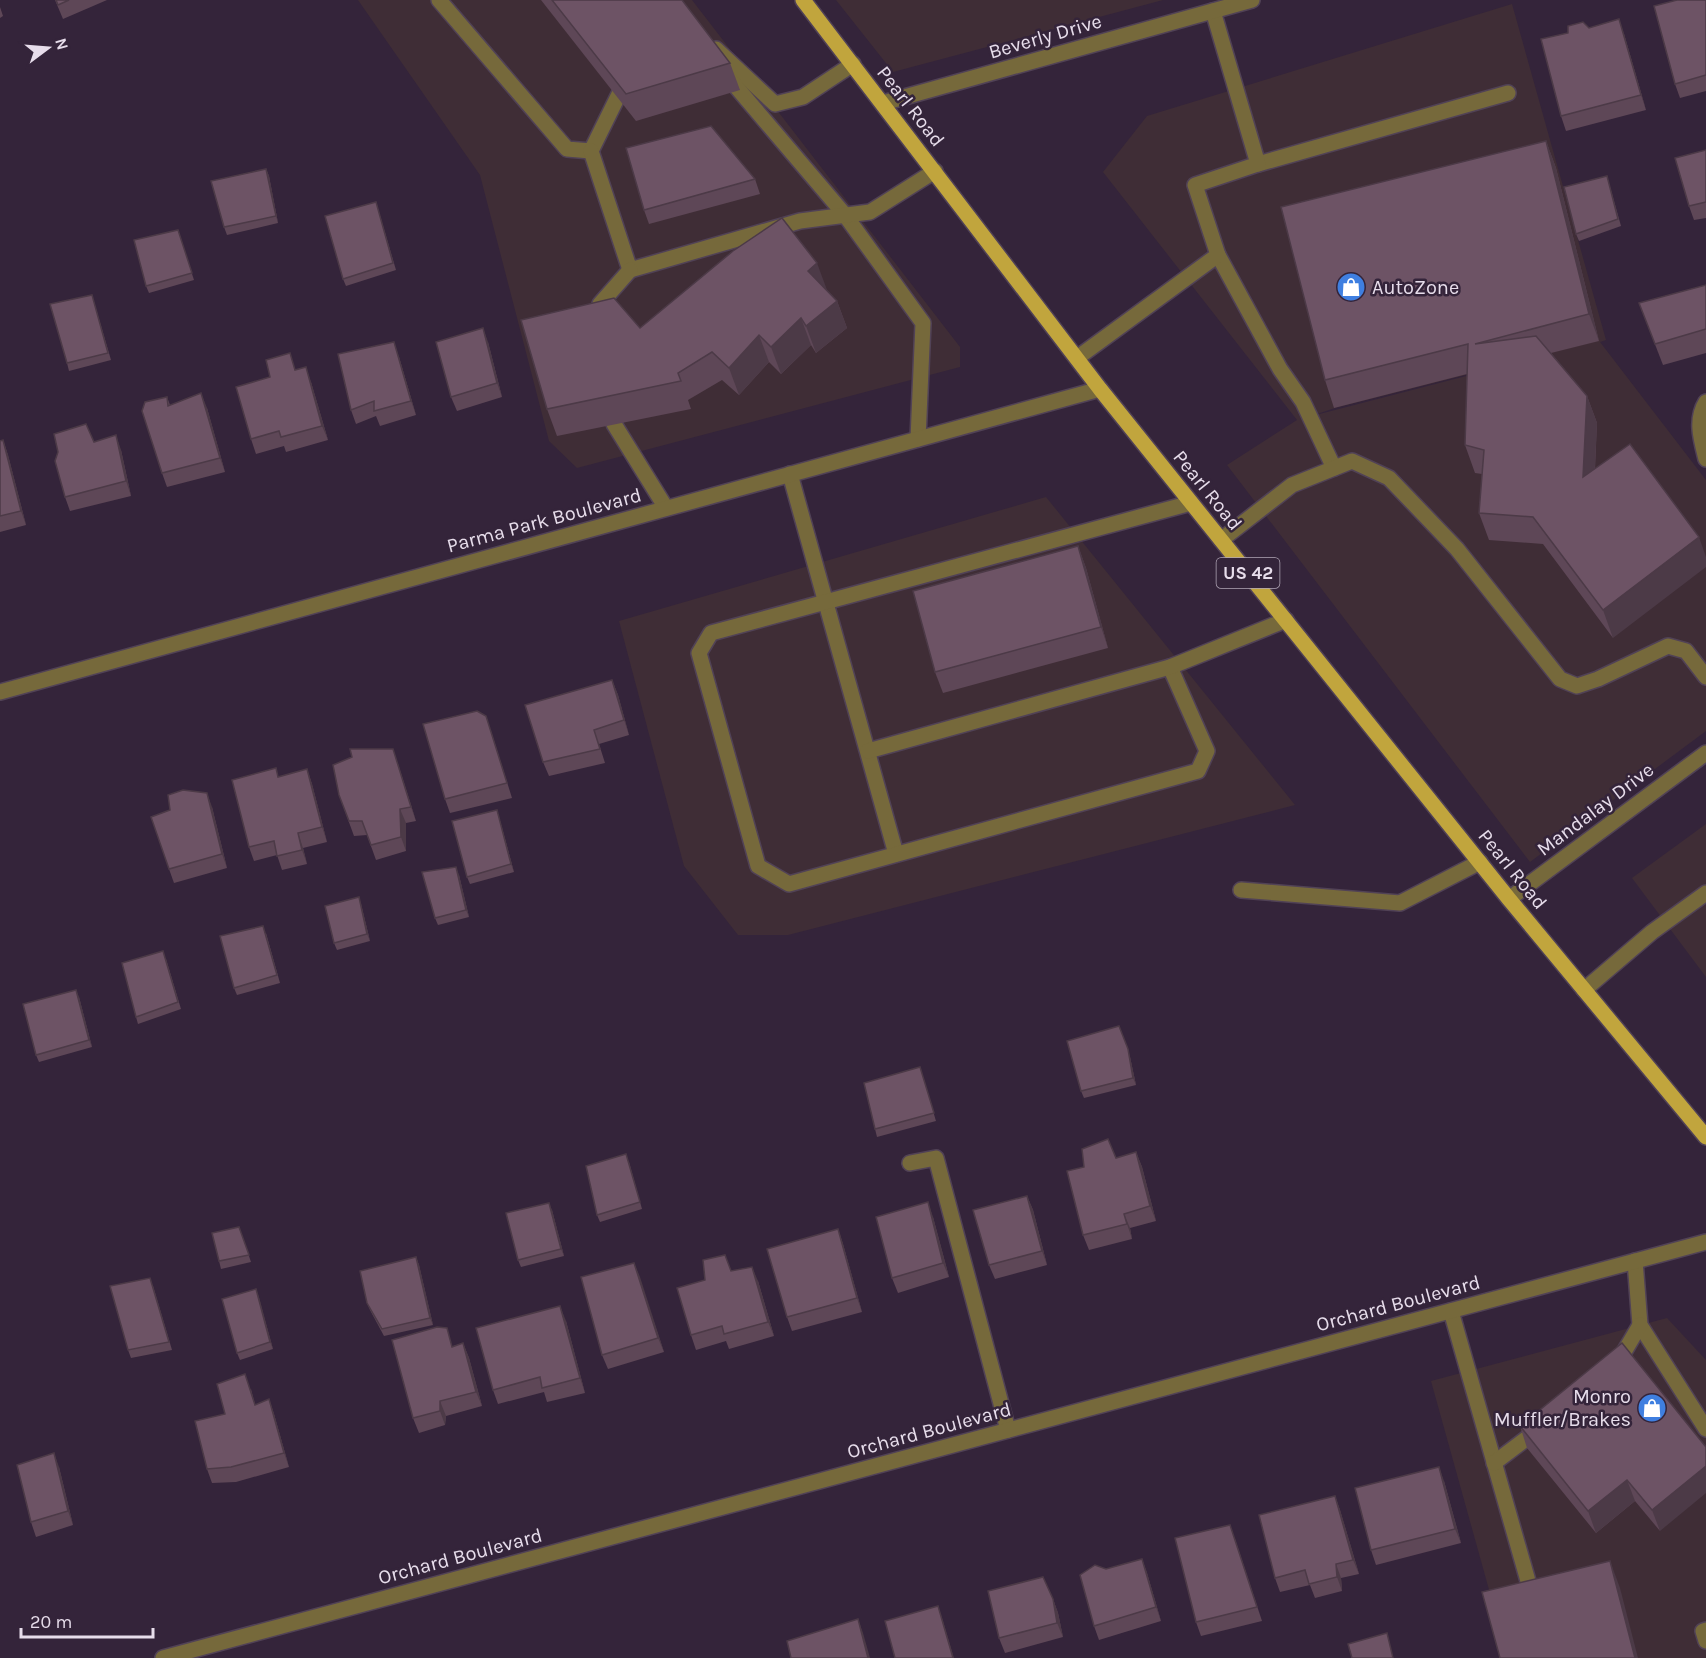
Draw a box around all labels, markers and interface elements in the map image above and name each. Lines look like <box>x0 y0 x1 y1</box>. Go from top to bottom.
street label: Beverly Drive <box>986 9 1104 64</box>
north arrow <box>18 18 78 78</box>
text: N <box>51 36 73 52</box>
street label: Pearl Road <box>872 61 949 151</box>
shop icon: AutoZone <box>1335 271 1367 303</box>
place label: AutoZone <box>1372 276 1459 299</box>
street label: Pearl Road <box>1168 446 1247 535</box>
street label: Parma Park Boulevard <box>444 483 644 558</box>
road number: US 42 <box>1216 558 1280 588</box>
street label: Mandalay Drive <box>1532 758 1658 861</box>
street label: Pearl Road <box>1473 825 1552 914</box>
street label: Orchard Boulevard <box>1314 1271 1483 1336</box>
place label: Monro Muffler/Brakes <box>1494 1385 1631 1431</box>
shop icon: Monro Muffler/Brakes <box>1636 1392 1668 1424</box>
street label: Orchard Boulevard <box>845 1398 1014 1463</box>
street label: Orchard Boulevard <box>376 1524 545 1589</box>
scale bar <box>21 1601 153 1639</box>
text: 20 m <box>30 1611 72 1633</box>

